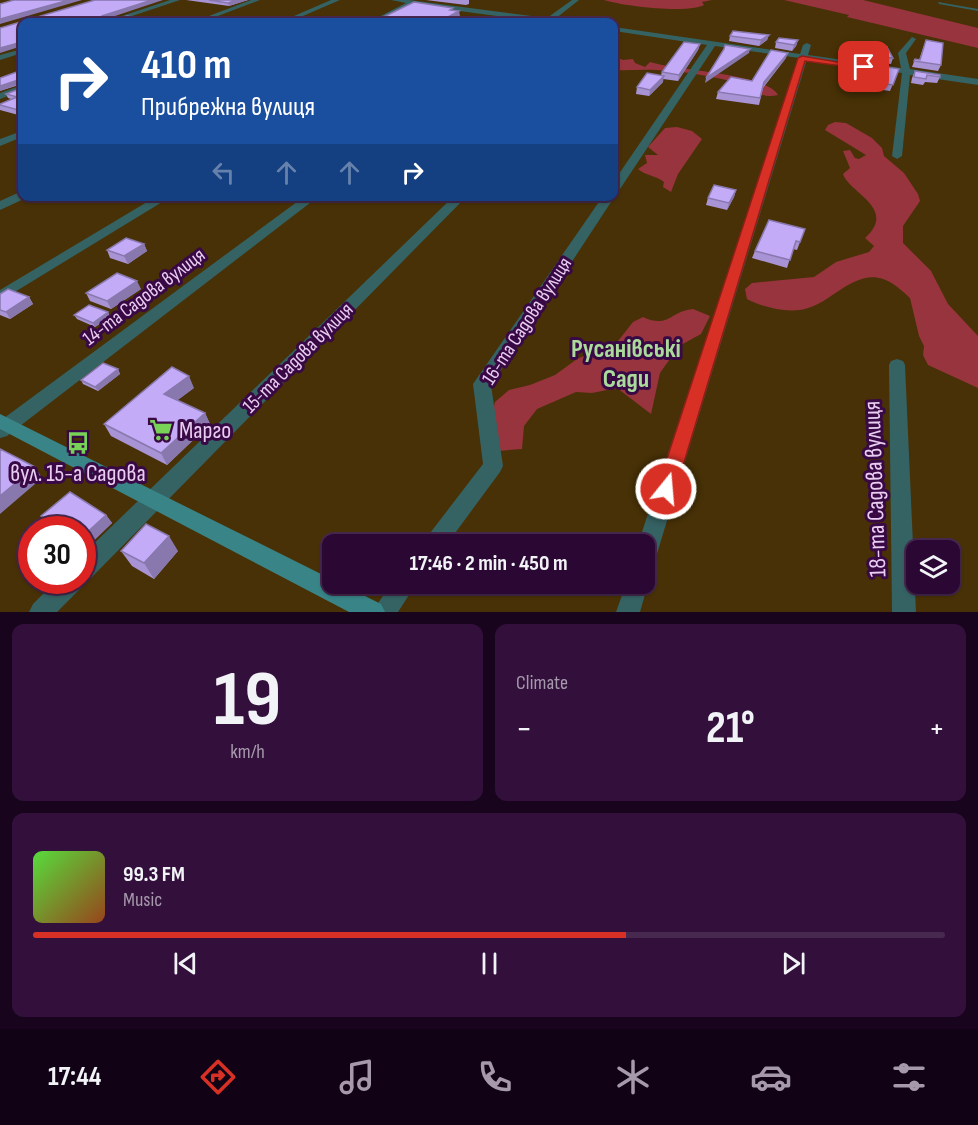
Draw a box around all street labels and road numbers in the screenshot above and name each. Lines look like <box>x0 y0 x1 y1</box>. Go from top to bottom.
street label: 14-та Садова вулиця <box>78 243 210 351</box>
street label: 16-та Садова вулиця <box>477 253 577 389</box>
street label: 15-та Садова вулиця <box>238 298 358 418</box>
street label: 18-та Садова вулиця <box>857 400 893 578</box>

